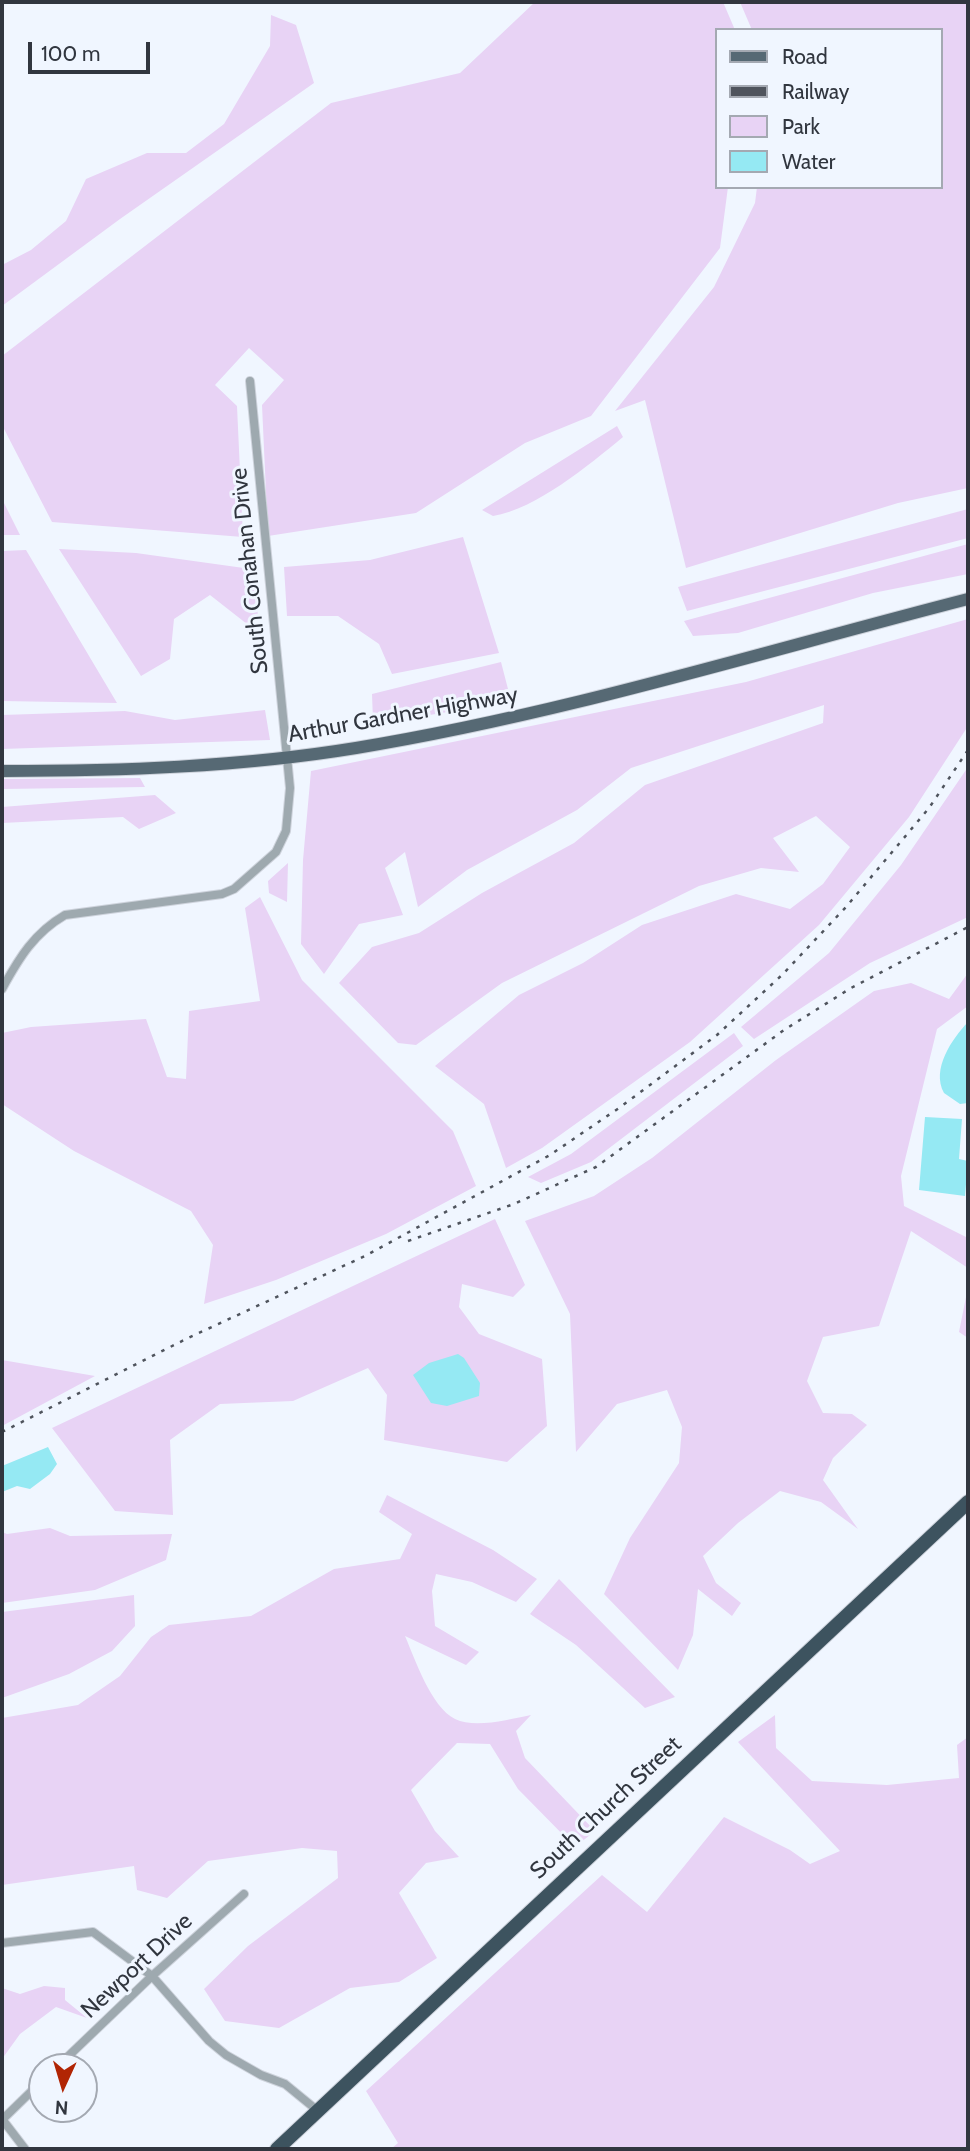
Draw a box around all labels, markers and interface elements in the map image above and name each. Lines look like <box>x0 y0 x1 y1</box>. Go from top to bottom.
scale bar <box>32 28 154 72</box>
legend <box>715 28 942 189</box>
text: 100 m <box>41 41 100 66</box>
text: Road <box>782 44 828 69</box>
text: Railway <box>782 79 849 104</box>
text: Park <box>782 114 820 139</box>
text: Water <box>782 149 835 174</box>
street label: South Conahan Drive <box>225 467 275 675</box>
street label: Arthur Gardner Highway <box>286 681 520 749</box>
street label: South Church Street <box>525 1731 687 1885</box>
street label: Newport Drive <box>76 1908 198 2024</box>
north arrow <box>28 2053 98 2123</box>
text: N <box>54 2096 69 2119</box>

